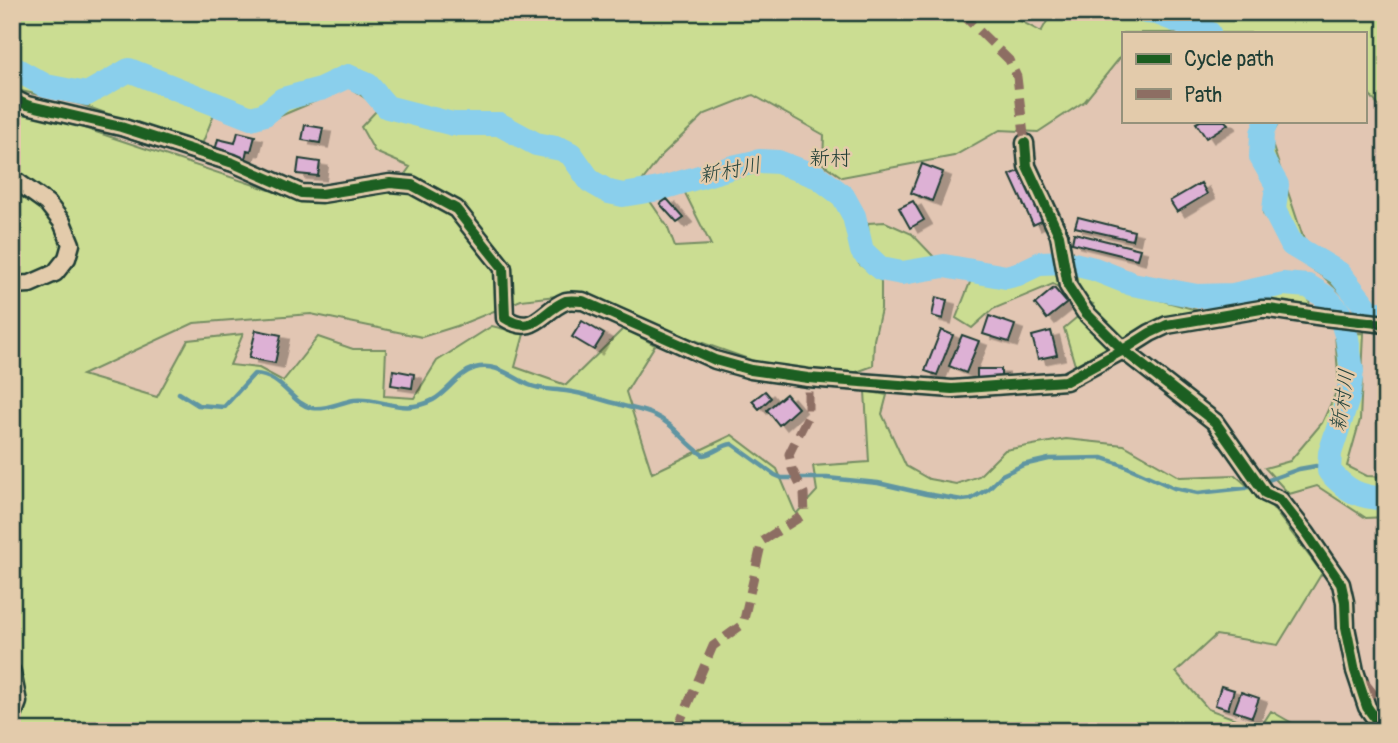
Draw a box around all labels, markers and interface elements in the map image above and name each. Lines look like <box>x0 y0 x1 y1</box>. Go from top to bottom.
legend <box>1122 32 1366 122</box>
text: Cycle path <box>1184 46 1274 73</box>
text: Path <box>1184 82 1222 109</box>
district label: 新村 <box>809 145 851 172</box>
water label: 新村川 <box>697 152 763 189</box>
water label: 新村川 <box>1324 367 1361 433</box>

